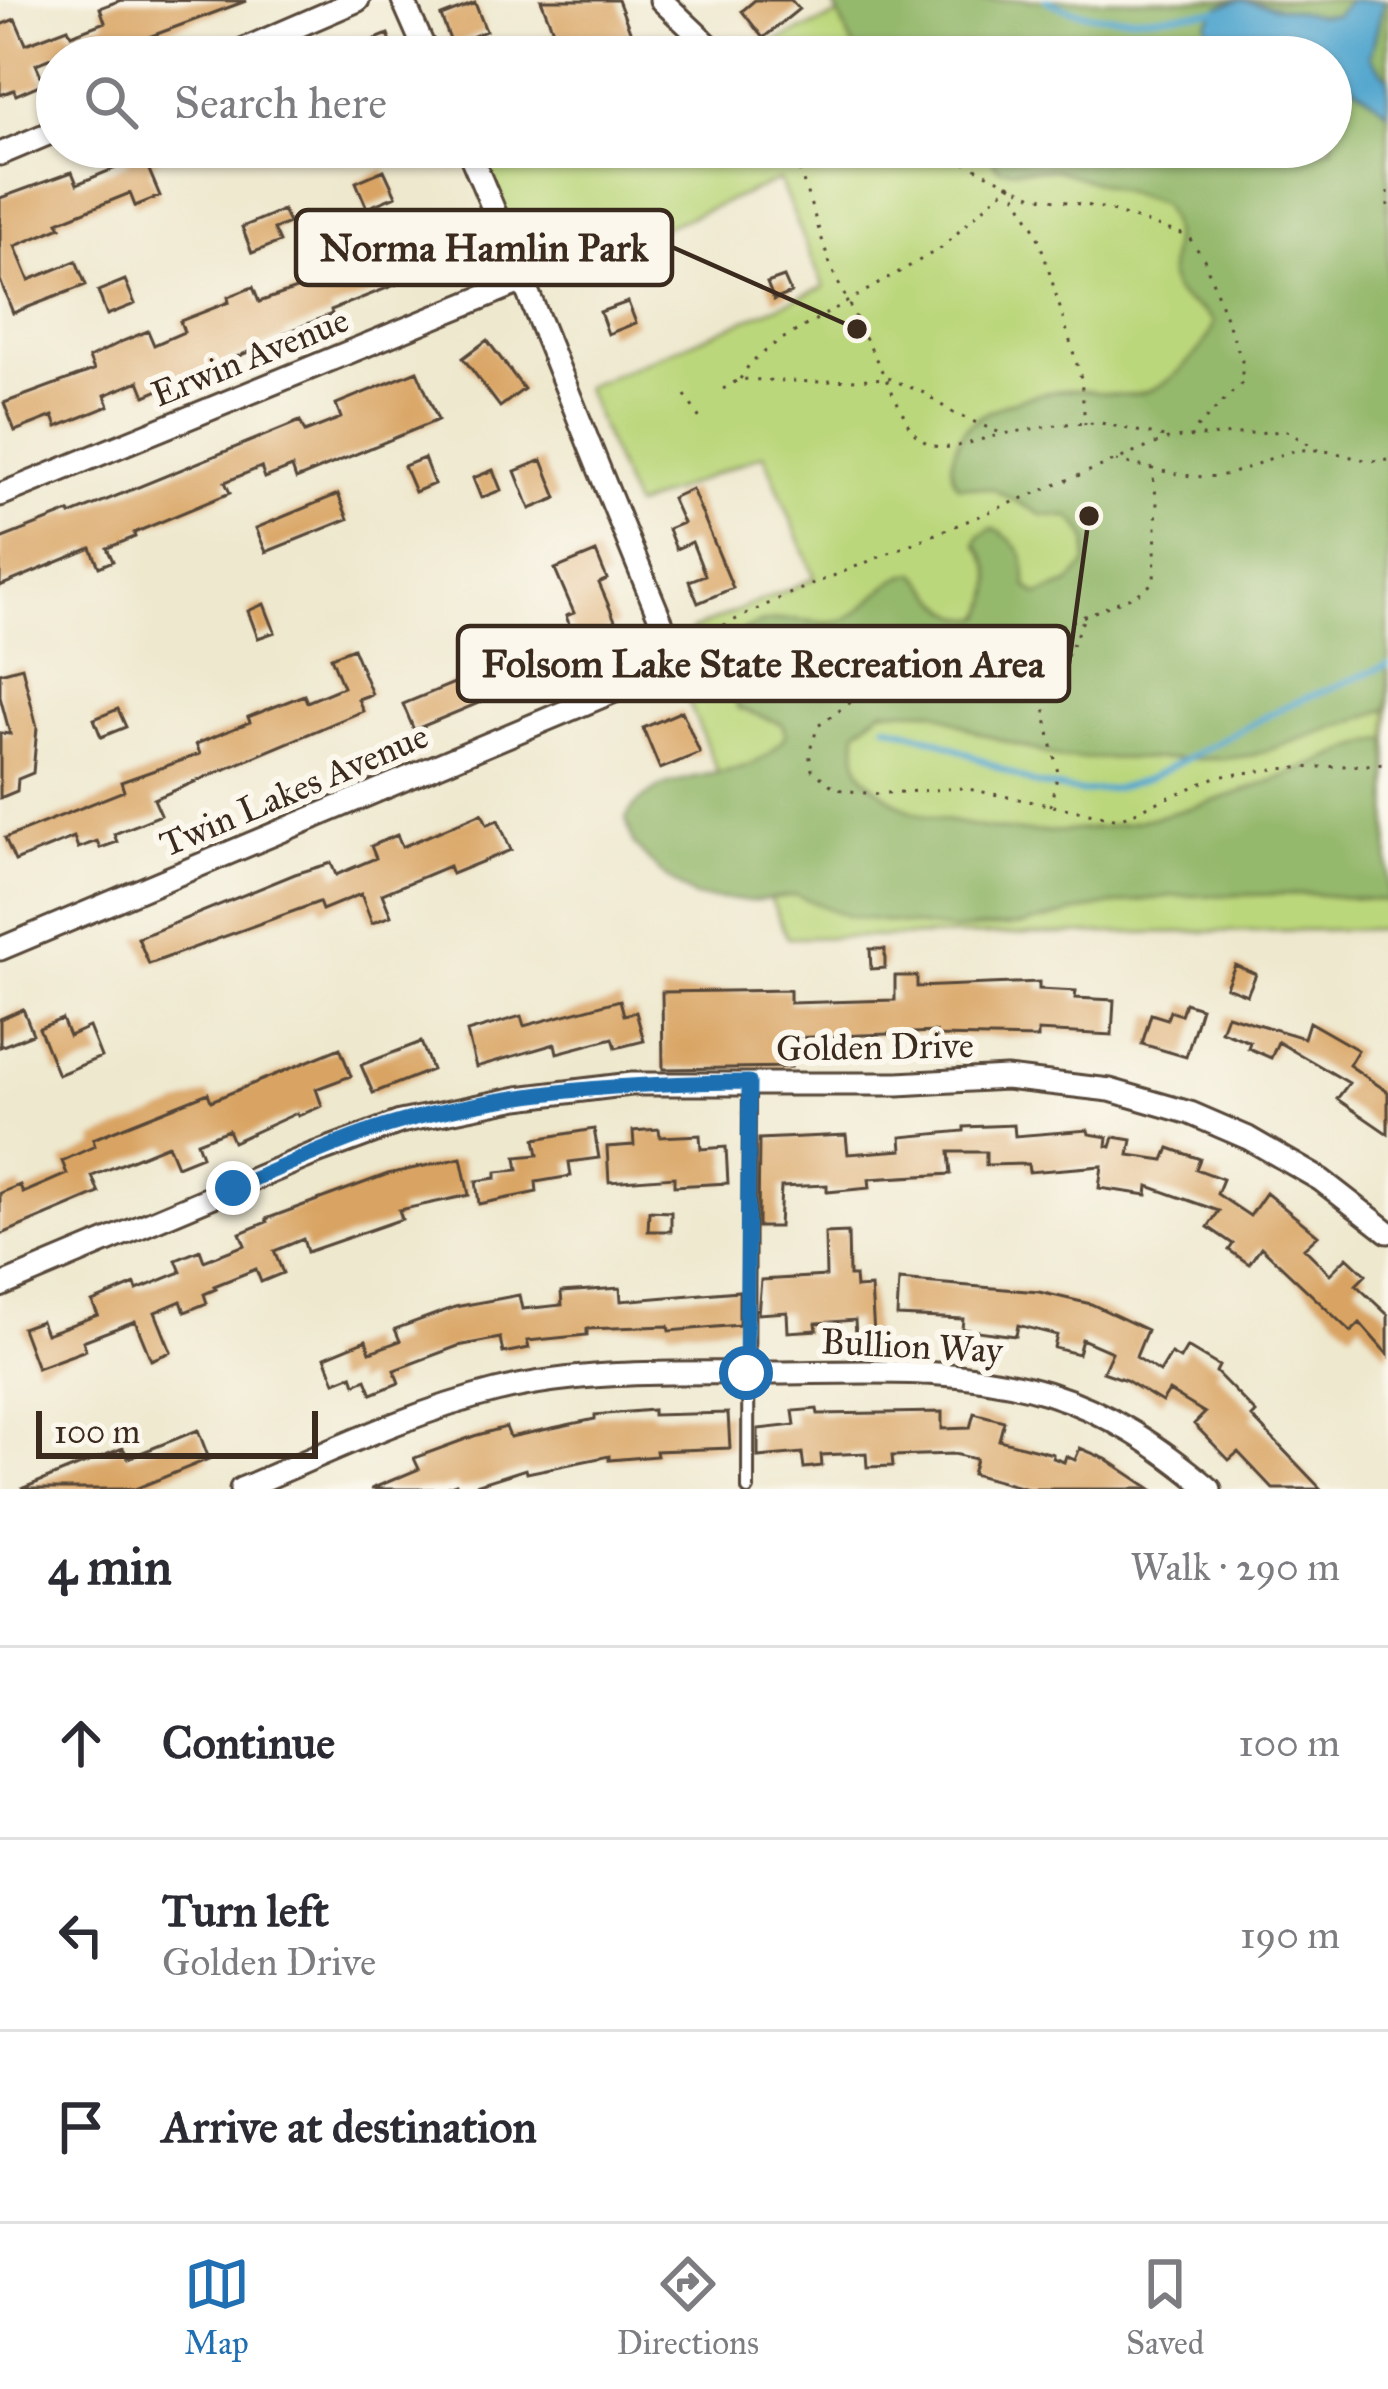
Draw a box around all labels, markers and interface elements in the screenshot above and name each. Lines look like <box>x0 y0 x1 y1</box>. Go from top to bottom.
search box <box>36 36 1352 168</box>
icon: search <box>78 69 144 135</box>
text: Search here <box>174 75 387 130</box>
callout: Norma Hamlin Park <box>296 210 672 285</box>
text: Norma Hamlin Park <box>320 224 649 272</box>
street label: Erwin Avenue <box>145 298 355 416</box>
callout: Folsom Lake State Recreation Area <box>458 626 1069 701</box>
text: Folsom Lake State Recreation Area <box>481 640 1046 688</box>
street label: Twin Lakes Avenue <box>153 714 435 866</box>
street label: Golden Drive <box>776 1023 974 1071</box>
route end <box>206 1161 260 1215</box>
street label: Bullion Way <box>820 1319 1005 1373</box>
route start <box>719 1346 773 1400</box>
scale bar <box>36 1405 318 1458</box>
text: 100 m <box>54 1412 140 1452</box>
text: 4 min <box>48 1536 172 1598</box>
text: Walk · 290 m <box>1130 1543 1340 1591</box>
icon: ahead <box>48 1710 114 1776</box>
text: Continue <box>162 1715 335 1770</box>
text: 100 m <box>1238 1719 1340 1767</box>
text: Turn left <box>162 1883 329 1938</box>
icon: left <box>48 1902 114 1968</box>
text: 190 m <box>1240 1911 1340 1959</box>
text: Golden Drive <box>162 1938 376 1986</box>
icon: arrive <box>48 2094 114 2160</box>
text: Arrive at destination <box>162 2099 537 2154</box>
tab: Map <box>184 2251 250 2363</box>
tab: Directions <box>617 2251 759 2363</box>
tab: Saved <box>1126 2251 1204 2363</box>

